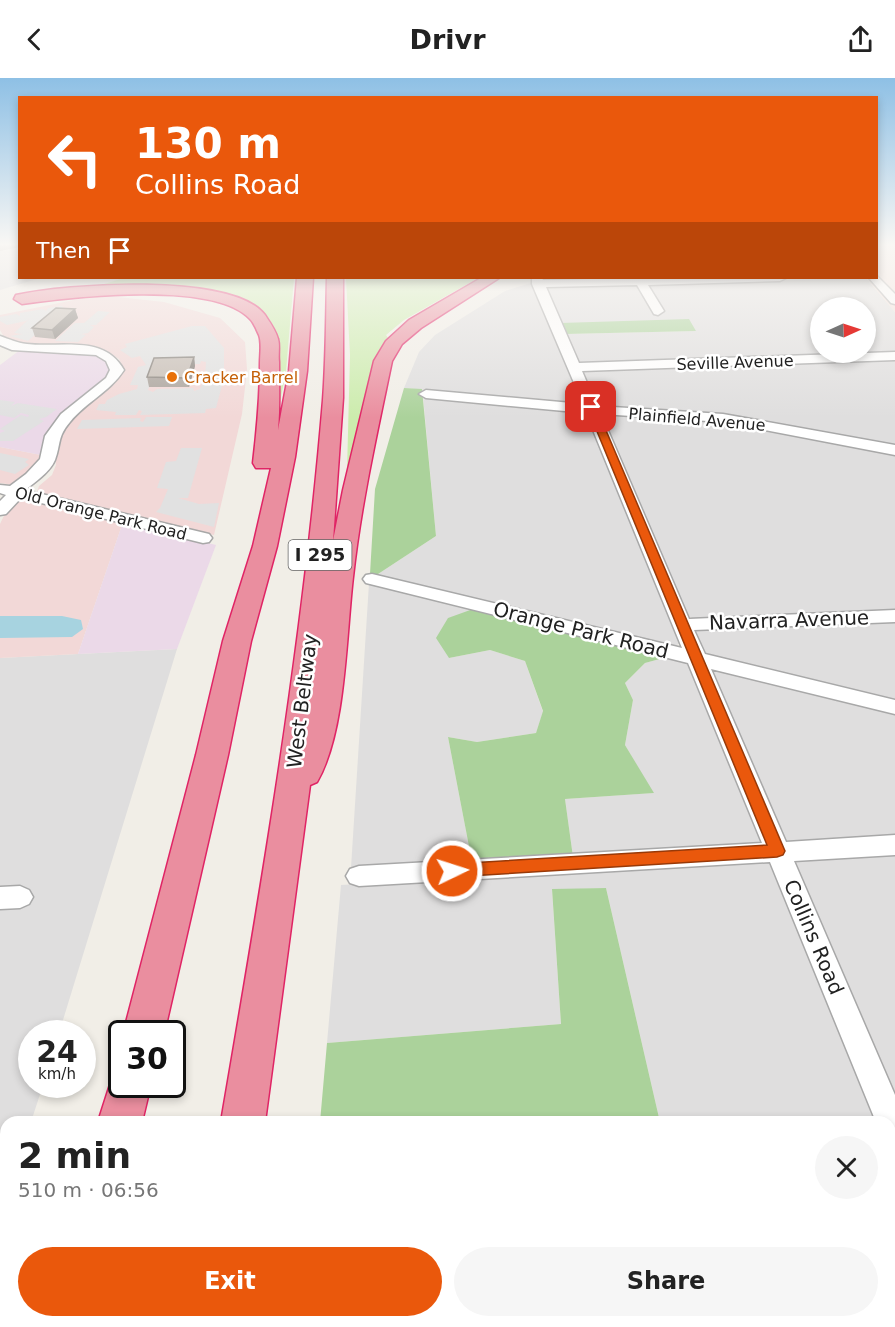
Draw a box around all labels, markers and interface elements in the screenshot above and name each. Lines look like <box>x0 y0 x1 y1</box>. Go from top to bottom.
icon: back <box>18 23 51 56</box>
icon: share <box>844 23 877 56</box>
text: Drivr <box>410 24 485 55</box>
text: 130 m <box>135 119 281 168</box>
icon: left <box>36 120 114 198</box>
text: Collins Road <box>135 169 300 200</box>
icon: arrive <box>103 234 136 267</box>
text: Then <box>36 238 91 263</box>
north arrow <box>810 297 876 363</box>
map controls <box>810 297 876 363</box>
street label: Seville Avenue <box>676 351 794 374</box>
place label: Cracker Barrel <box>184 368 298 387</box>
marker: Cracker Barrel <box>165 370 179 384</box>
pin <box>565 381 616 432</box>
icon: arrive <box>574 390 607 423</box>
street label: Plainfield Avenue <box>628 404 766 435</box>
street label: Old Orange Park Road <box>13 483 189 544</box>
road number: I 295 <box>288 540 352 570</box>
street label: Orange Park Road <box>491 597 671 663</box>
street label: Navarra Avenue <box>708 605 870 635</box>
street label: West Beltway <box>282 632 322 770</box>
position arrow <box>420 839 484 903</box>
street label: Collins Road <box>779 876 849 998</box>
speed limit sign: 30 <box>108 1020 186 1098</box>
text: 24 <box>36 1034 78 1069</box>
text: km/h <box>38 1065 76 1083</box>
text: 2 min <box>18 1135 131 1176</box>
button: close <box>815 1136 878 1199</box>
text: 510 m · 06:56 <box>18 1178 159 1202</box>
button: Exit <box>18 1247 442 1316</box>
button: Share <box>454 1247 878 1316</box>

